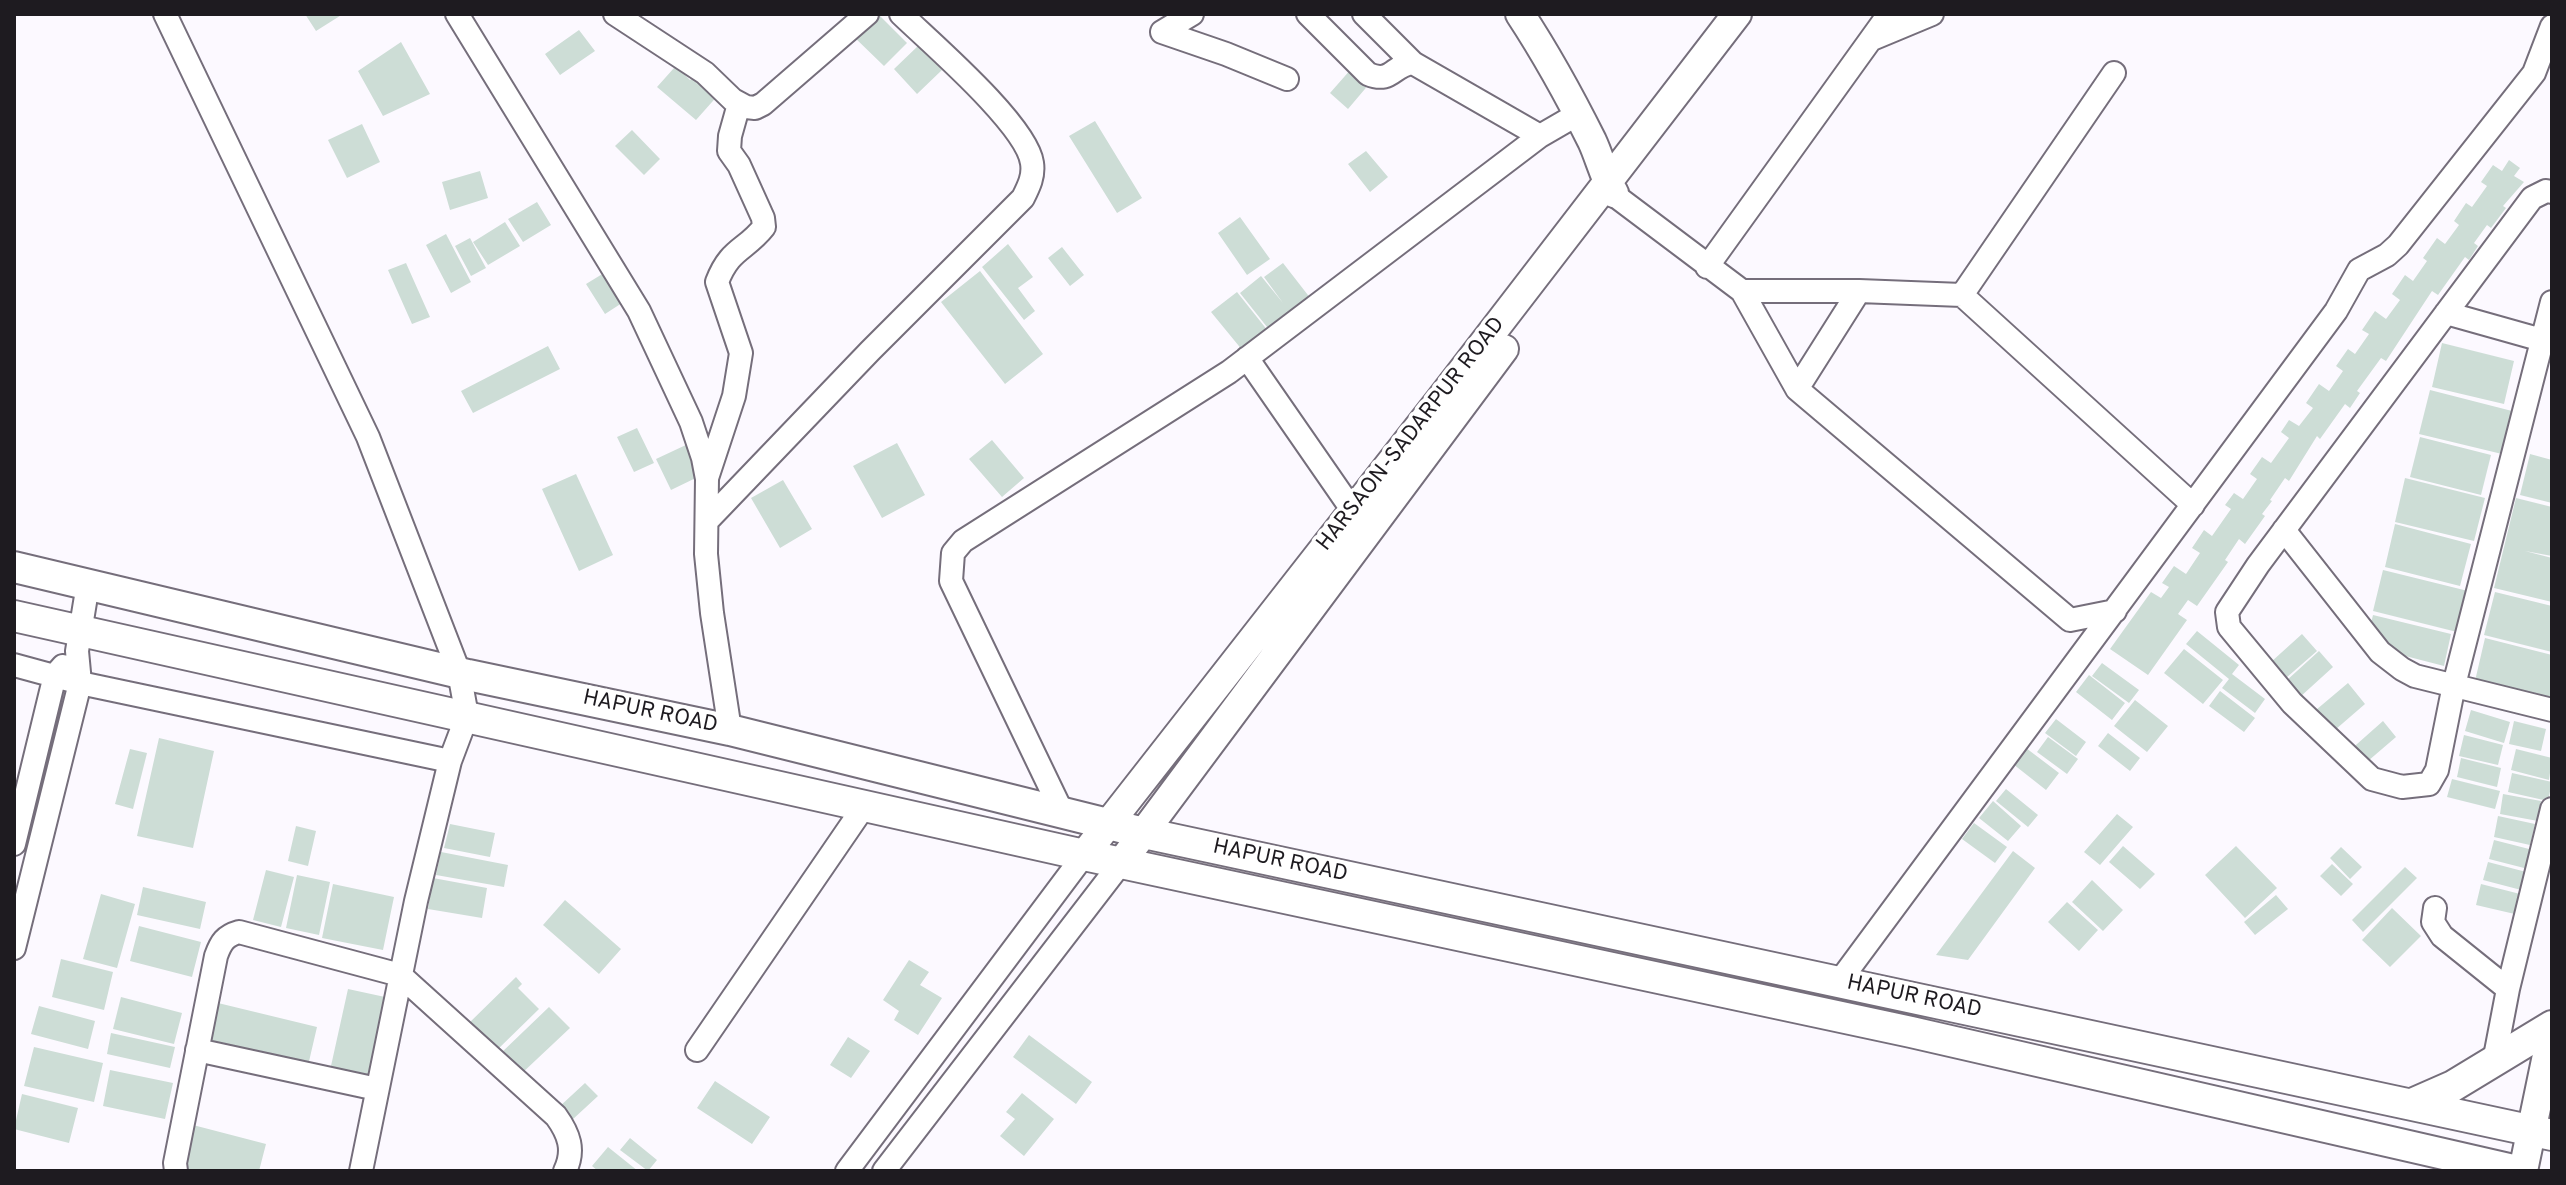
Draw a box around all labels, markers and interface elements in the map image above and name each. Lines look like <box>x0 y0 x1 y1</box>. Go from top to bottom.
street label: HARSAON-SADARPUR ROAD <box>1312 313 1512 557</box>
street label: HAPUR ROAD <box>580 686 720 740</box>
street label: HAPUR ROAD <box>1210 835 1350 889</box>
street label: HAPUR ROAD <box>1844 971 1984 1025</box>

